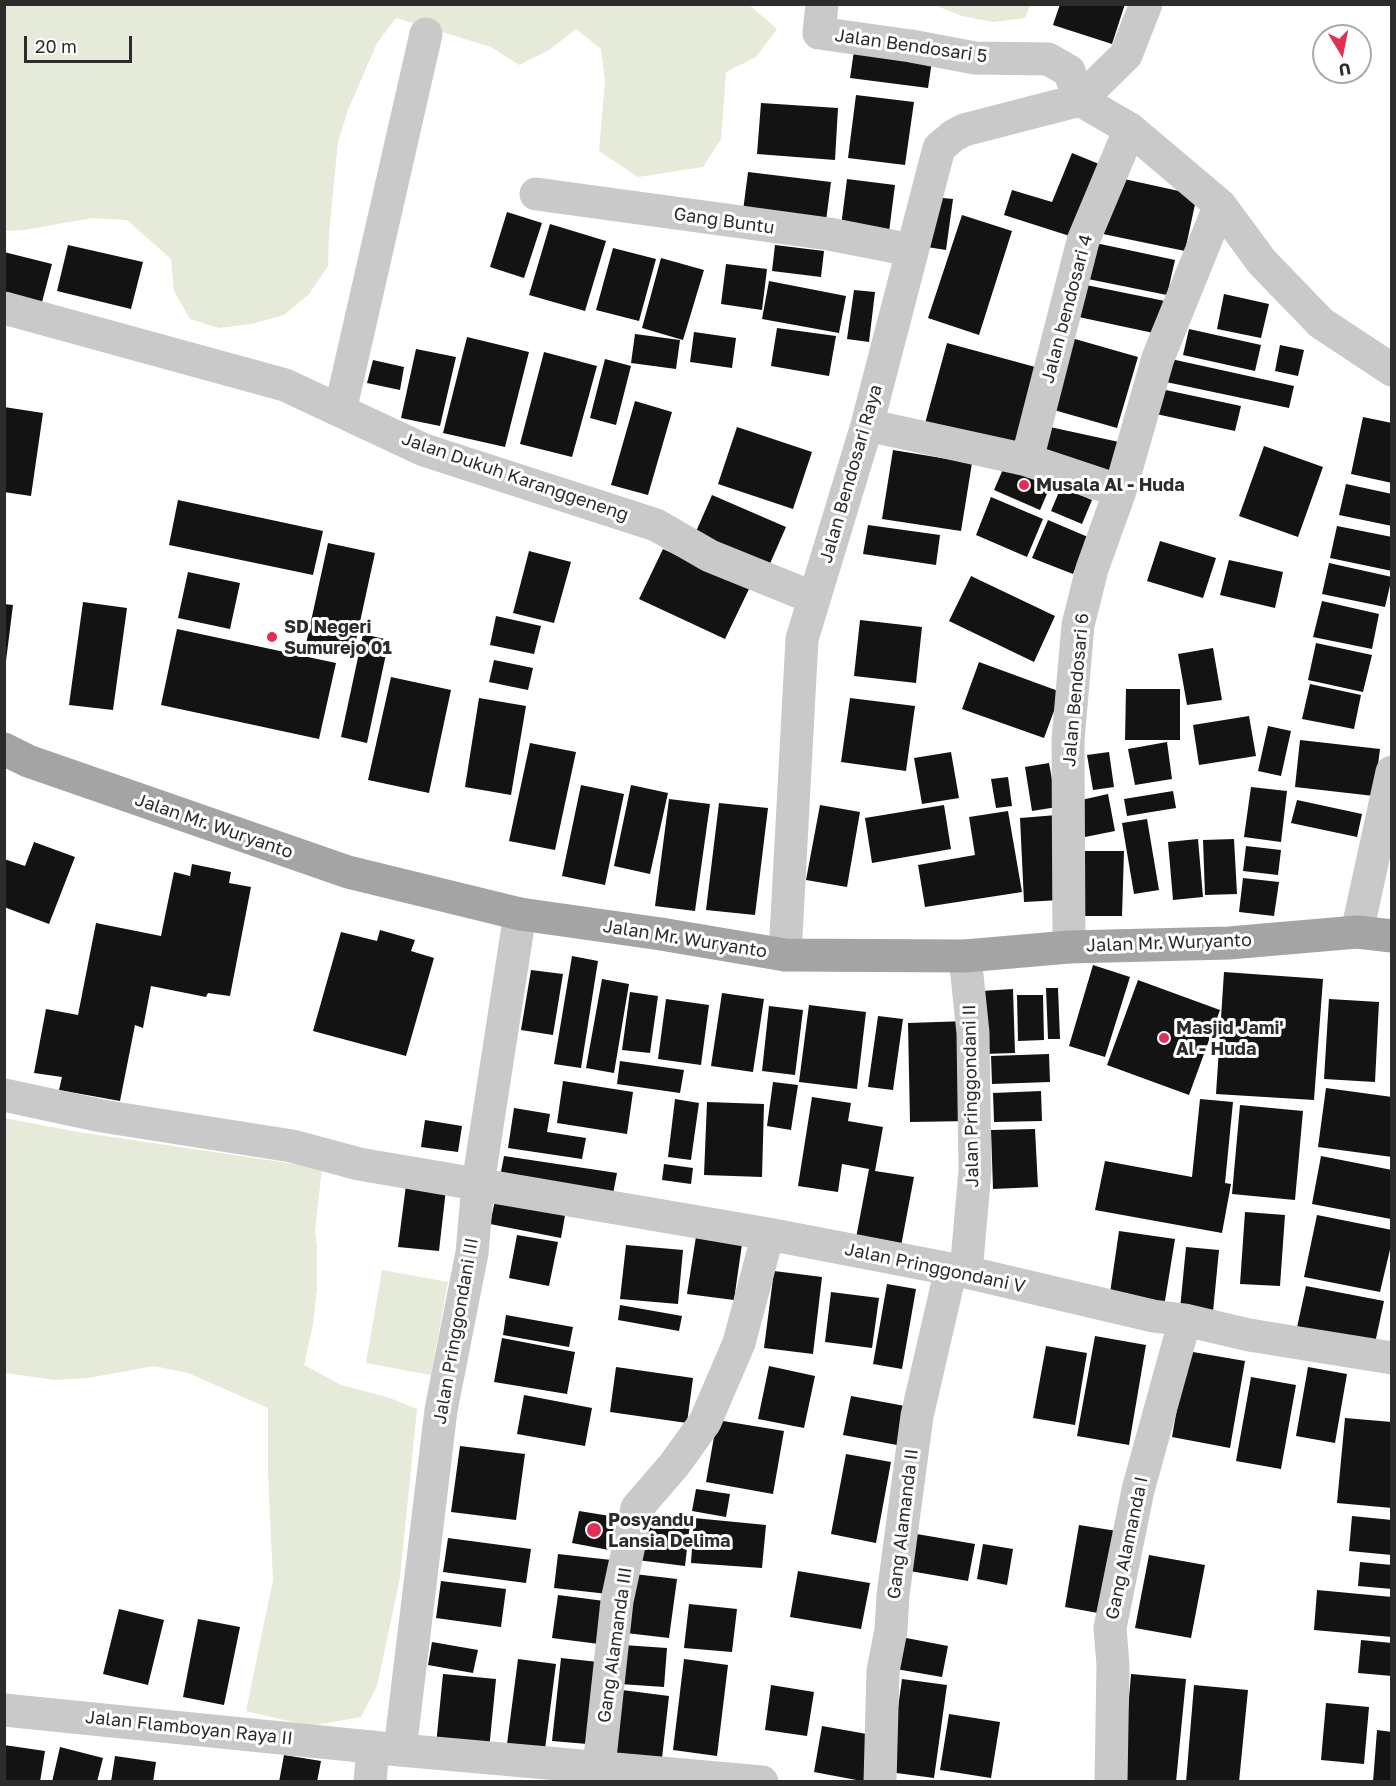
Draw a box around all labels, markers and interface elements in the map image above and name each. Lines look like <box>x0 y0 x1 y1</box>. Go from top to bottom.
scale bar <box>27 24 135 62</box>
north arrow <box>1312 24 1372 84</box>
street label: Jalan Bendosari 5 <box>833 25 989 67</box>
text: 20 m <box>35 35 77 57</box>
text: U <box>1337 59 1352 81</box>
street label: Gang Buntu <box>672 203 776 239</box>
street label: Jalan bendosari 4 <box>1037 232 1097 386</box>
street label: Jalan Bendosari Raya <box>815 382 887 566</box>
street label: Jalan Dukuh Karanggeneng <box>399 428 631 526</box>
place label: Musala Al - Huda <box>1036 474 1185 496</box>
marker: Musala Al - Huda <box>1017 478 1031 492</box>
street label: Jalan Bendosari 6 <box>1059 612 1093 768</box>
place label: SD Negeri Sumurejo 01 <box>284 616 392 658</box>
marker: SD Negeri Sumurejo 01 <box>265 630 279 644</box>
street label: Jalan Mr. Wuryanto <box>132 789 296 863</box>
street label: Jalan Mr. Wuryanto <box>601 915 769 963</box>
street label: Jalan Mr. Wuryanto <box>1086 929 1252 957</box>
street label: Jalan Pringgondani II <box>959 1004 983 1188</box>
place label: Masjid Jami' Al - Huda <box>1176 1017 1284 1060</box>
marker: Masjid Jami' Al - Huda <box>1157 1031 1171 1045</box>
street label: Jalan Pringgondani III <box>429 1236 483 1426</box>
street label: Jalan Pringgondani V <box>843 1238 1027 1298</box>
street label: Gang Alamanda II <box>883 1448 923 1600</box>
street label: Gang Alamanda I <box>1101 1475 1153 1621</box>
place label: Posyandu Lansia Delima <box>608 1509 730 1552</box>
marker: Posyandu Lansia Delima <box>585 1521 603 1539</box>
street label: Gang Alamanda III <box>593 1566 637 1724</box>
street label: Jalan Flamboyan Raya II <box>84 1706 294 1750</box>

